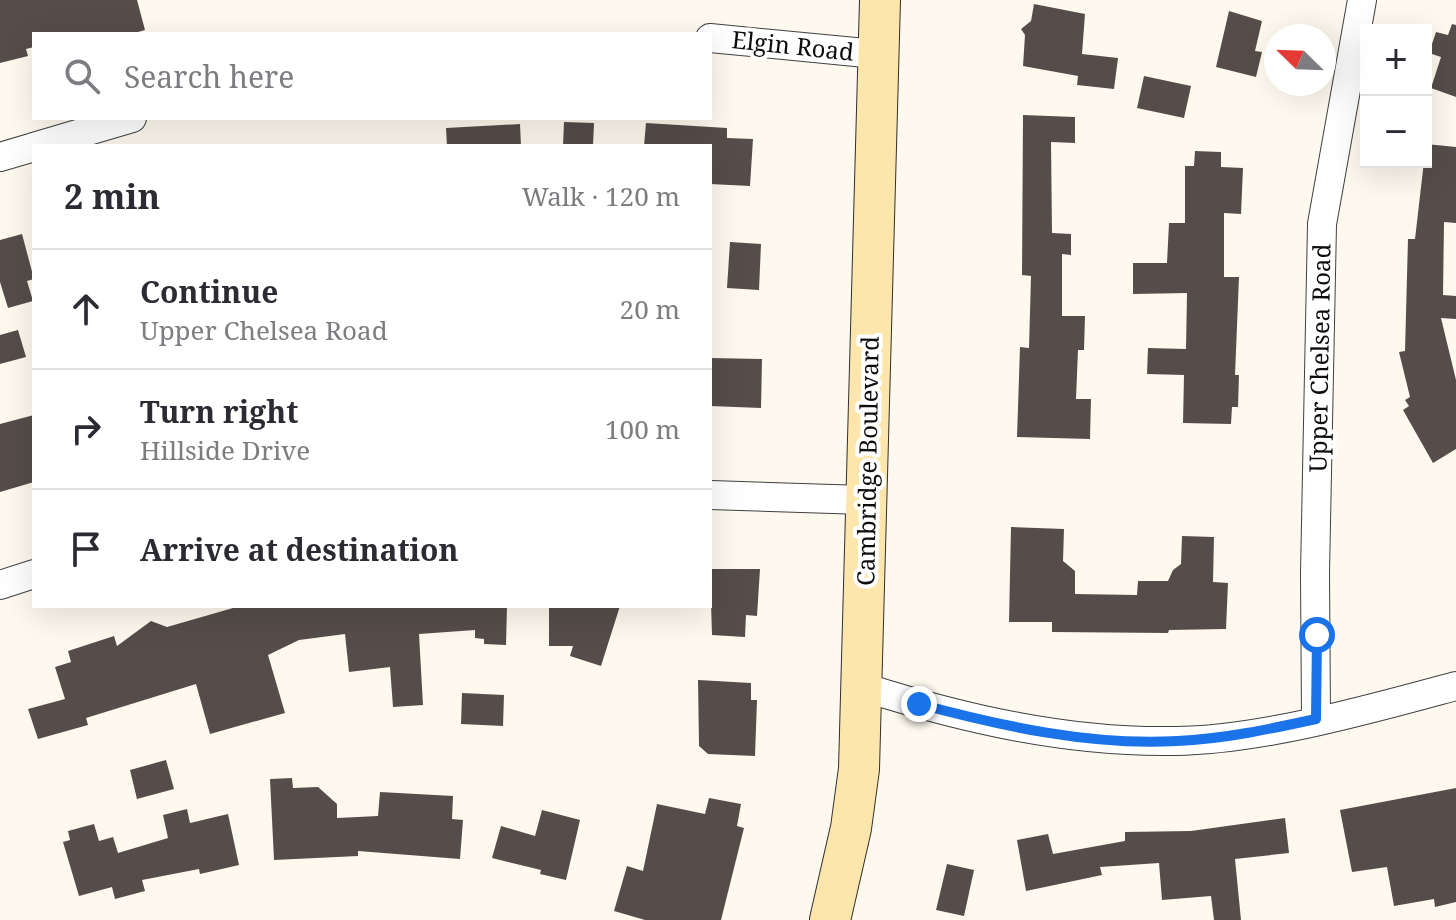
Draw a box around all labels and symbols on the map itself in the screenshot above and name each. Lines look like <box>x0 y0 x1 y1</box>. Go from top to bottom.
street label: Elgin Road <box>730 22 856 68</box>
north arrow <box>1264 24 1336 96</box>
street label: Upper Chelsea Road <box>1301 243 1337 473</box>
street label: Cambridge Boulevard <box>848 336 886 586</box>
route start <box>1299 617 1335 653</box>
route end <box>901 686 937 722</box>

